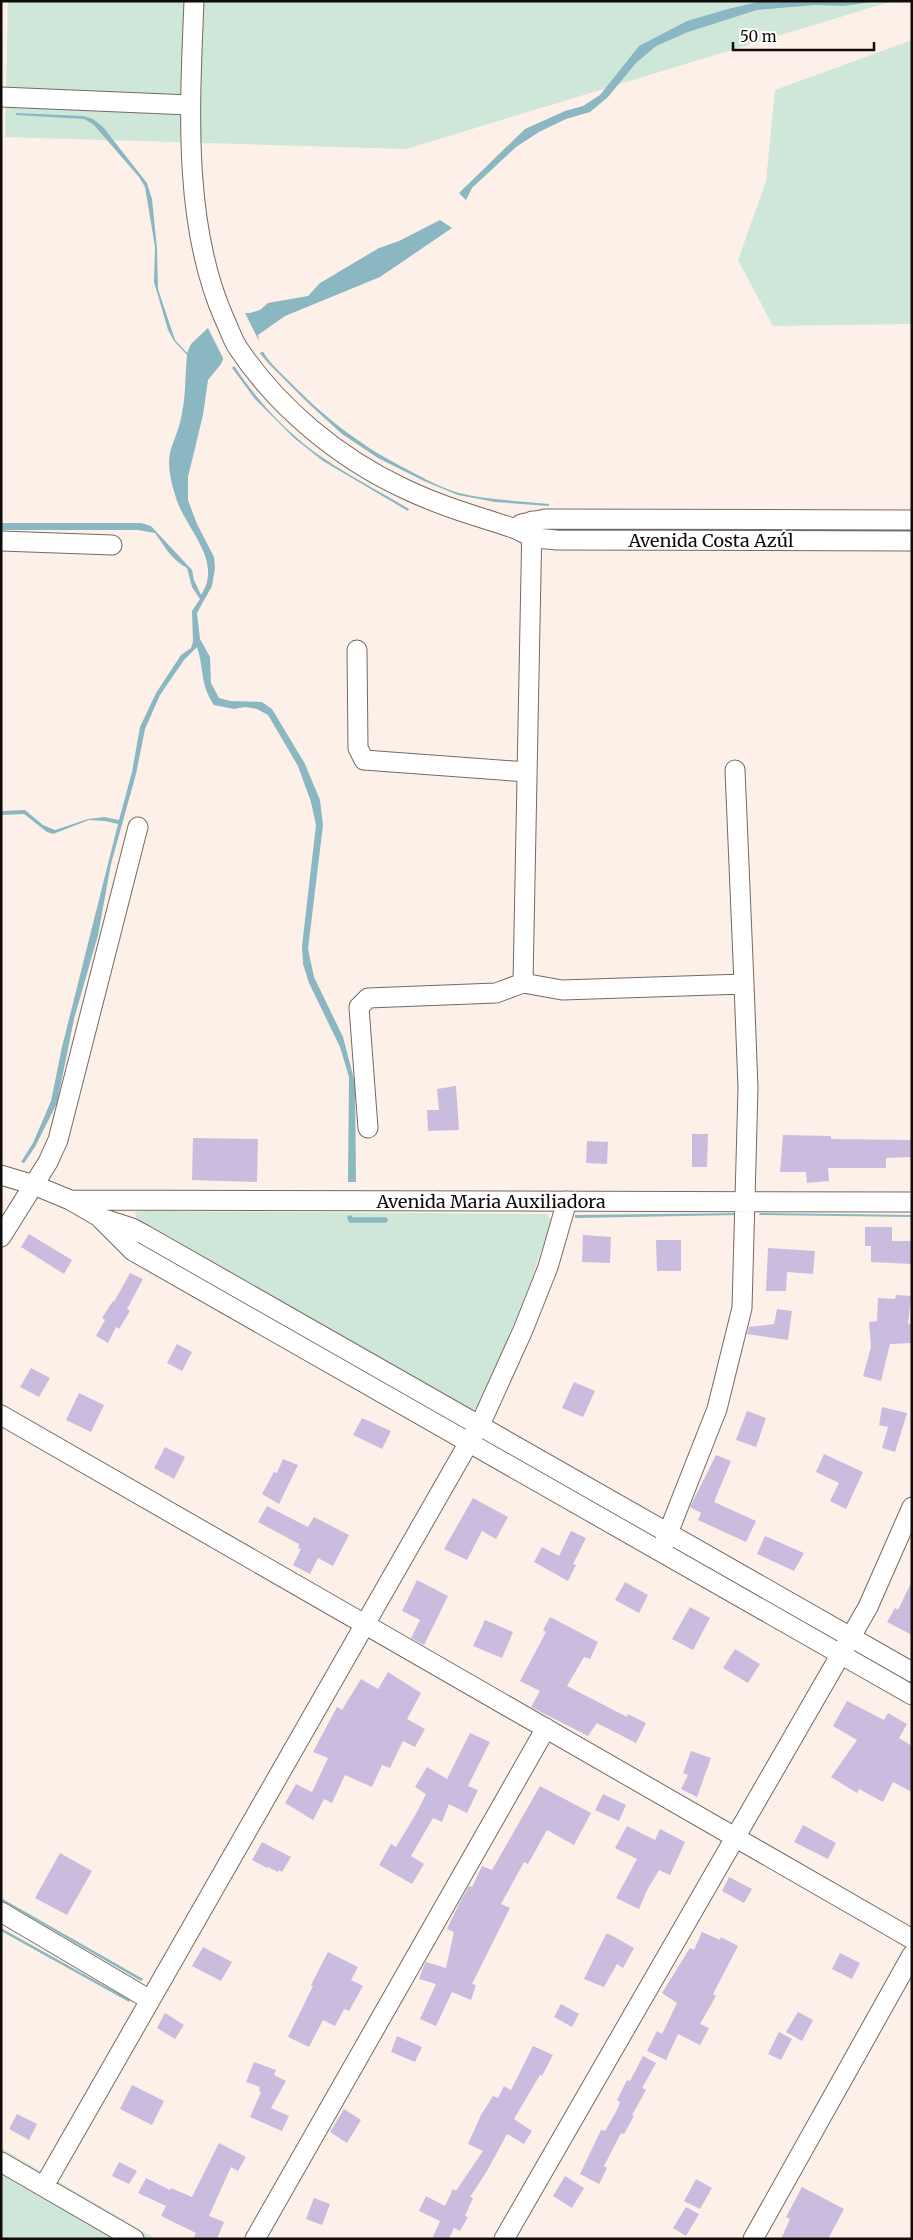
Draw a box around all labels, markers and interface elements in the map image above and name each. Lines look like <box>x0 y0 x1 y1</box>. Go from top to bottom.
scale bar <box>733 20 874 52</box>
text: 50 m <box>740 27 777 46</box>
street label: Avenida Costa Azúl <box>627 529 794 552</box>
street label: Avenida Maria Auxiliadora <box>375 1190 606 1213</box>

